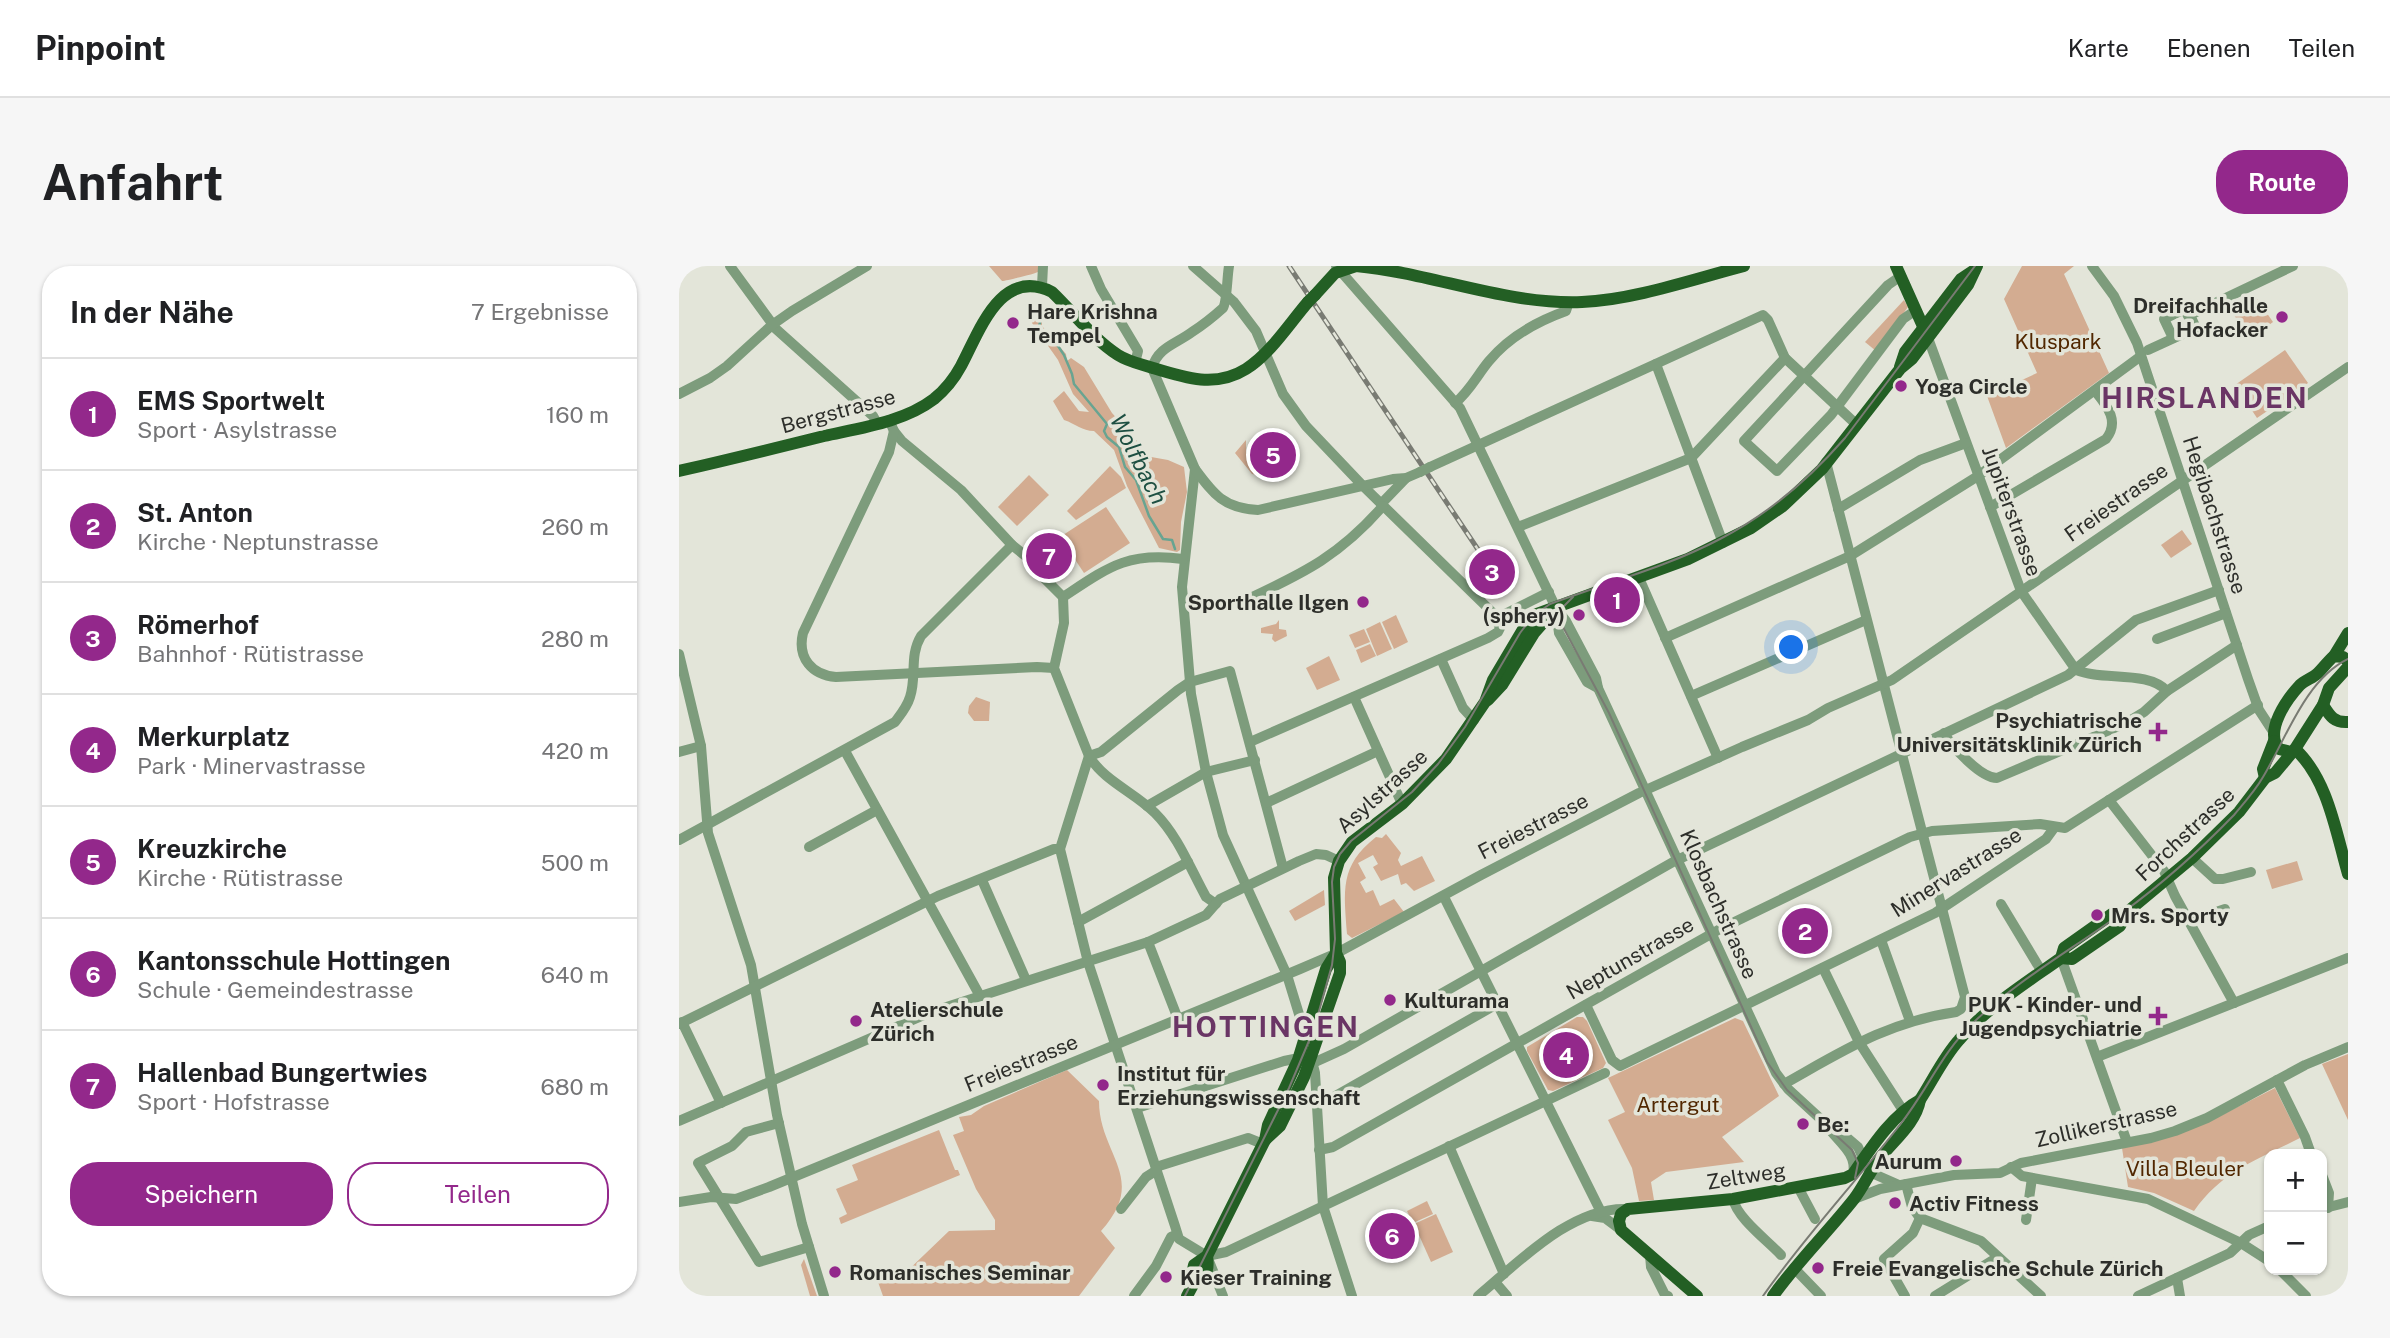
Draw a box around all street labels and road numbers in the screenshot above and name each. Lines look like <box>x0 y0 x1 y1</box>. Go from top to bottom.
street label: Bergstrasse <box>778 384 898 438</box>
street label: Hegibachstrasse <box>2178 433 2252 597</box>
street label: Jupiterstrasse <box>1977 442 2047 580</box>
street label: Freiestrasse <box>2059 457 2173 547</box>
street label: Asylstrasse <box>1331 744 1433 838</box>
street label: Forchstrasse <box>2130 782 2240 886</box>
street label: Freiestrasse <box>1474 788 1592 864</box>
street label: Minervastrasse <box>1886 822 2026 922</box>
street label: Klosbachstrasse <box>1675 825 1763 983</box>
street label: Neptunstrasse <box>1562 911 1698 1005</box>
street label: Freiestrasse <box>960 1029 1082 1097</box>
street label: Zollikerstrasse <box>2033 1096 2179 1152</box>
street label: Zeltweg <box>1705 1157 1787 1195</box>

